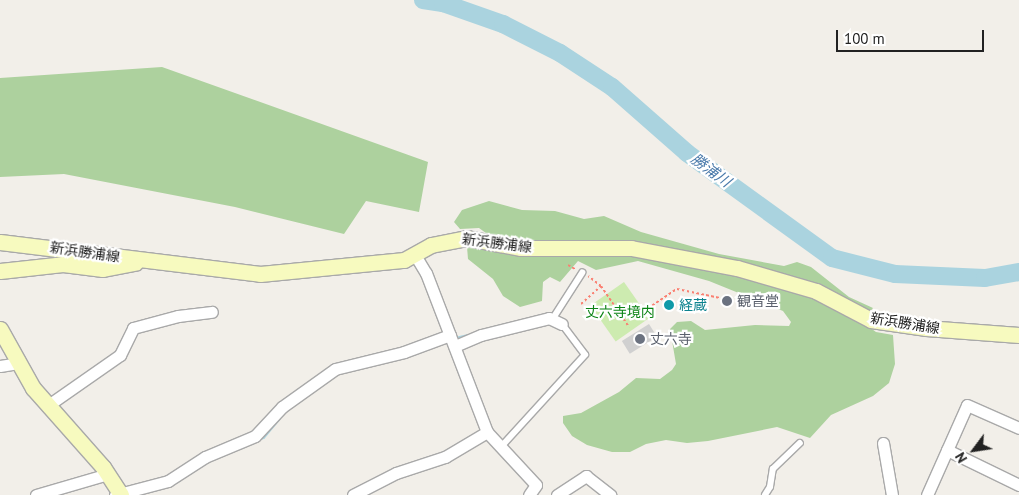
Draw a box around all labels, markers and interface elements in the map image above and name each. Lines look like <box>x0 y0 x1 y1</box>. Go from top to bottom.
scale bar <box>839 20 986 52</box>
text: 100 m <box>844 29 885 48</box>
water label: 勝浦川 <box>688 149 734 191</box>
street label: 新浜勝浦線 <box>461 230 533 256</box>
street label: 新浜勝浦線 <box>49 239 121 265</box>
place label: 観音堂 <box>737 293 779 309</box>
marker: 観音堂 <box>721 295 733 307</box>
place label: 経蔵 <box>679 297 707 313</box>
marker: 経蔵 <box>663 299 675 311</box>
park label: 丈六寺境内 <box>585 304 655 320</box>
street label: 新浜勝浦線 <box>869 309 941 337</box>
place label: 丈六寺 <box>650 331 692 347</box>
marker: 丈六寺 <box>634 333 646 345</box>
north arrow <box>949 425 999 475</box>
text: N <box>951 449 971 466</box>

